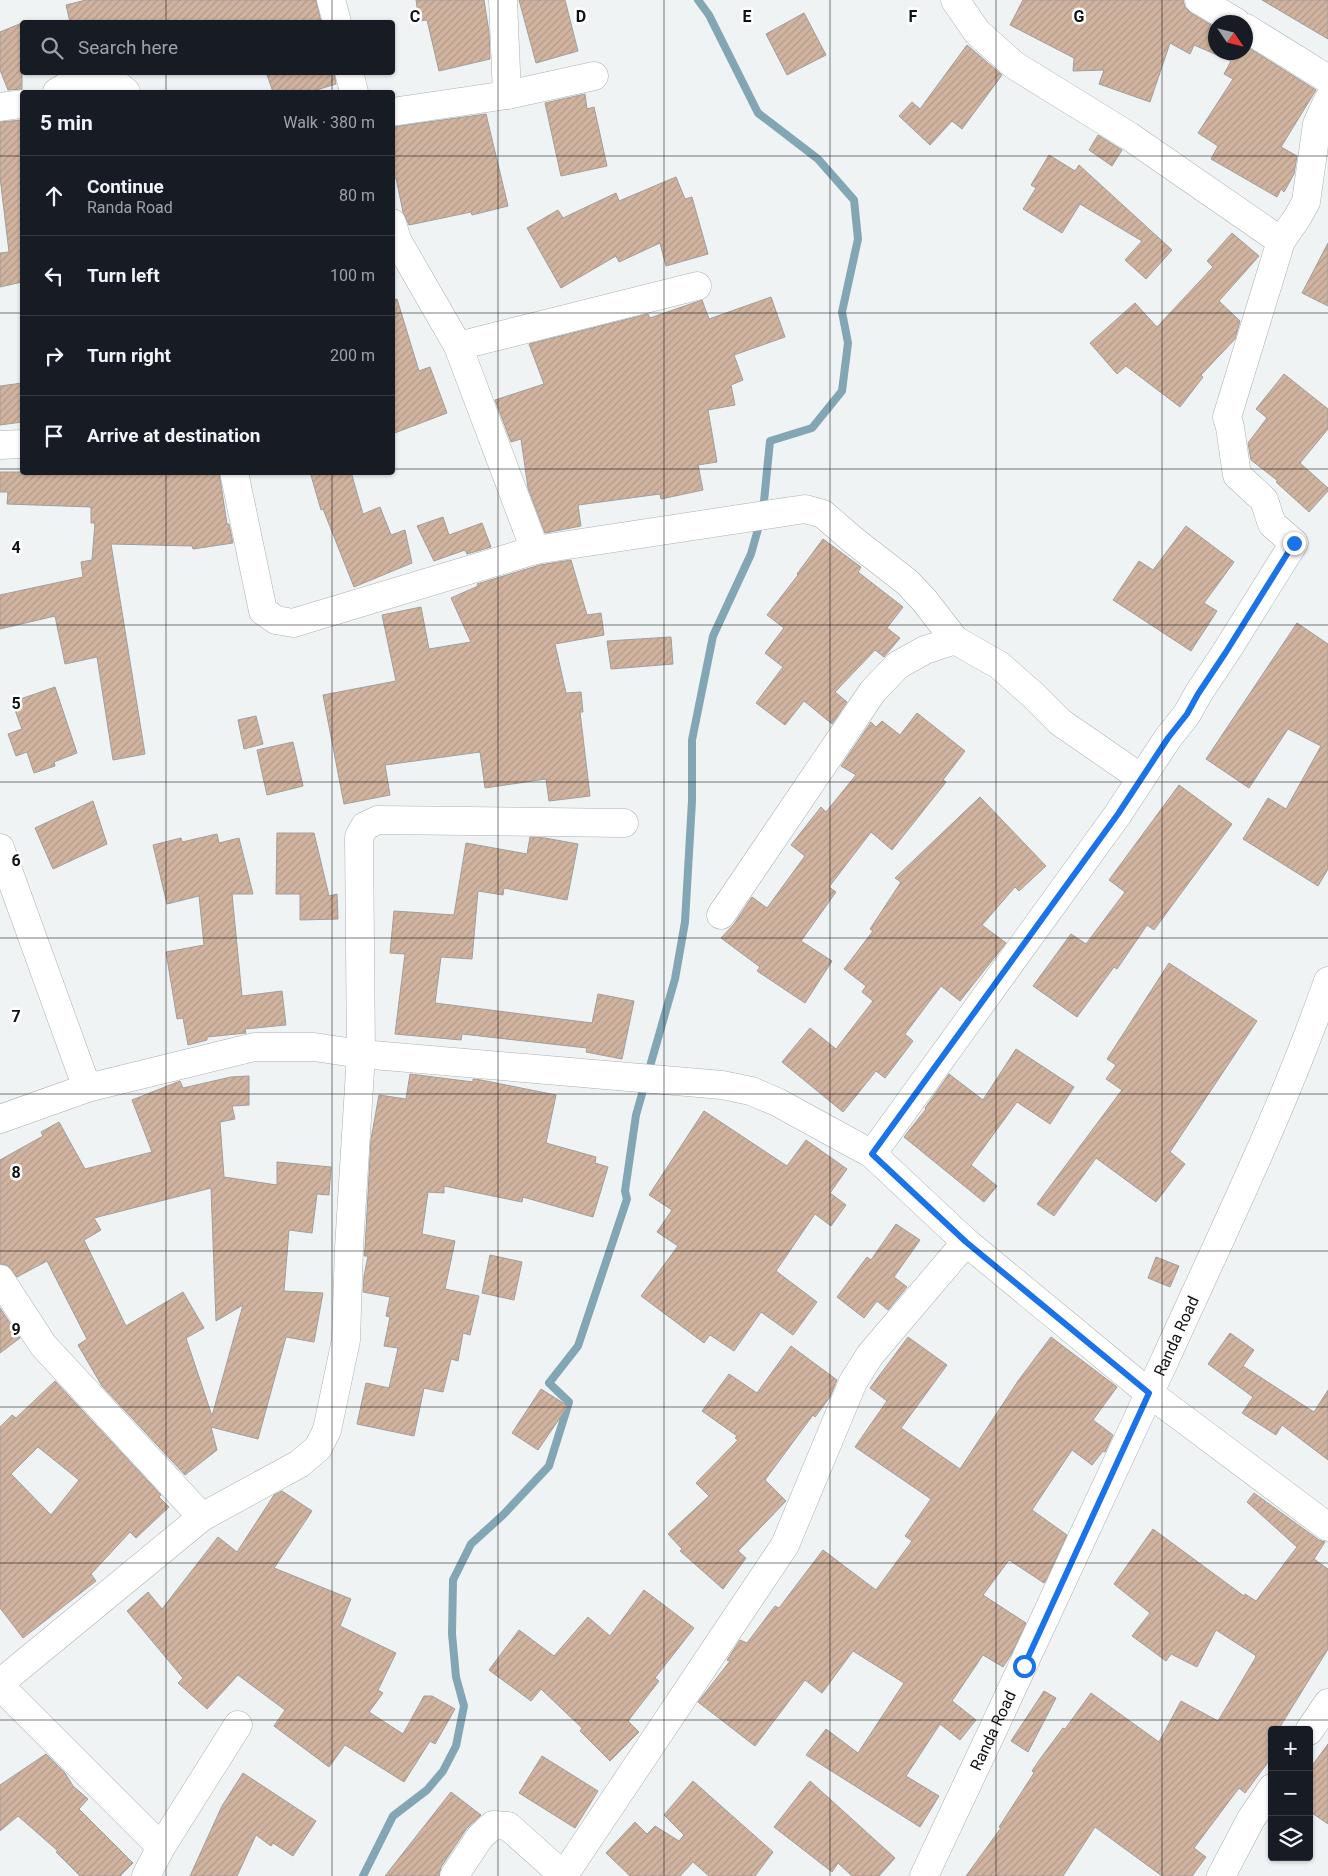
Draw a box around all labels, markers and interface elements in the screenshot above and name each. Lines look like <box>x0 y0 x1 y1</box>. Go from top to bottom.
text: C <box>410 7 420 26</box>
text: D <box>576 7 586 26</box>
text: E <box>743 7 752 26</box>
text: F <box>909 7 918 26</box>
text: G <box>1074 7 1085 26</box>
north arrow <box>1208 15 1253 60</box>
search box <box>20 20 395 75</box>
icon: search <box>38 34 66 62</box>
text: Search here <box>78 36 178 59</box>
text: 5 min <box>40 111 93 135</box>
text: Walk · 380 m <box>283 113 375 132</box>
text: Continue <box>87 175 164 198</box>
icon: ahead <box>40 182 68 210</box>
text: 80 m <box>339 186 375 205</box>
text: Randa Road <box>87 198 173 217</box>
icon: left <box>40 262 68 290</box>
text: Turn left <box>87 264 160 287</box>
text: 100 m <box>330 266 375 285</box>
icon: right <box>40 342 68 370</box>
text: Turn right <box>87 344 171 367</box>
text: 200 m <box>330 346 375 365</box>
icon: arrive <box>40 422 68 450</box>
text: Arrive at destination <box>87 424 260 447</box>
route end <box>1283 532 1306 555</box>
text: 4 <box>11 538 21 557</box>
text: 5 <box>11 694 21 713</box>
text: 6 <box>11 851 21 870</box>
text: 7 <box>11 1007 21 1026</box>
text: 8 <box>11 1163 21 1182</box>
street label: Randa Road <box>1150 1293 1203 1379</box>
text: 9 <box>11 1320 21 1339</box>
route start <box>1013 1655 1036 1678</box>
street label: Randa Road <box>966 1688 1020 1773</box>
map controls <box>1268 1726 1313 1861</box>
button: + <box>1268 1726 1313 1771</box>
button: − <box>1268 1771 1313 1816</box>
button: layers <box>1268 1816 1313 1861</box>

